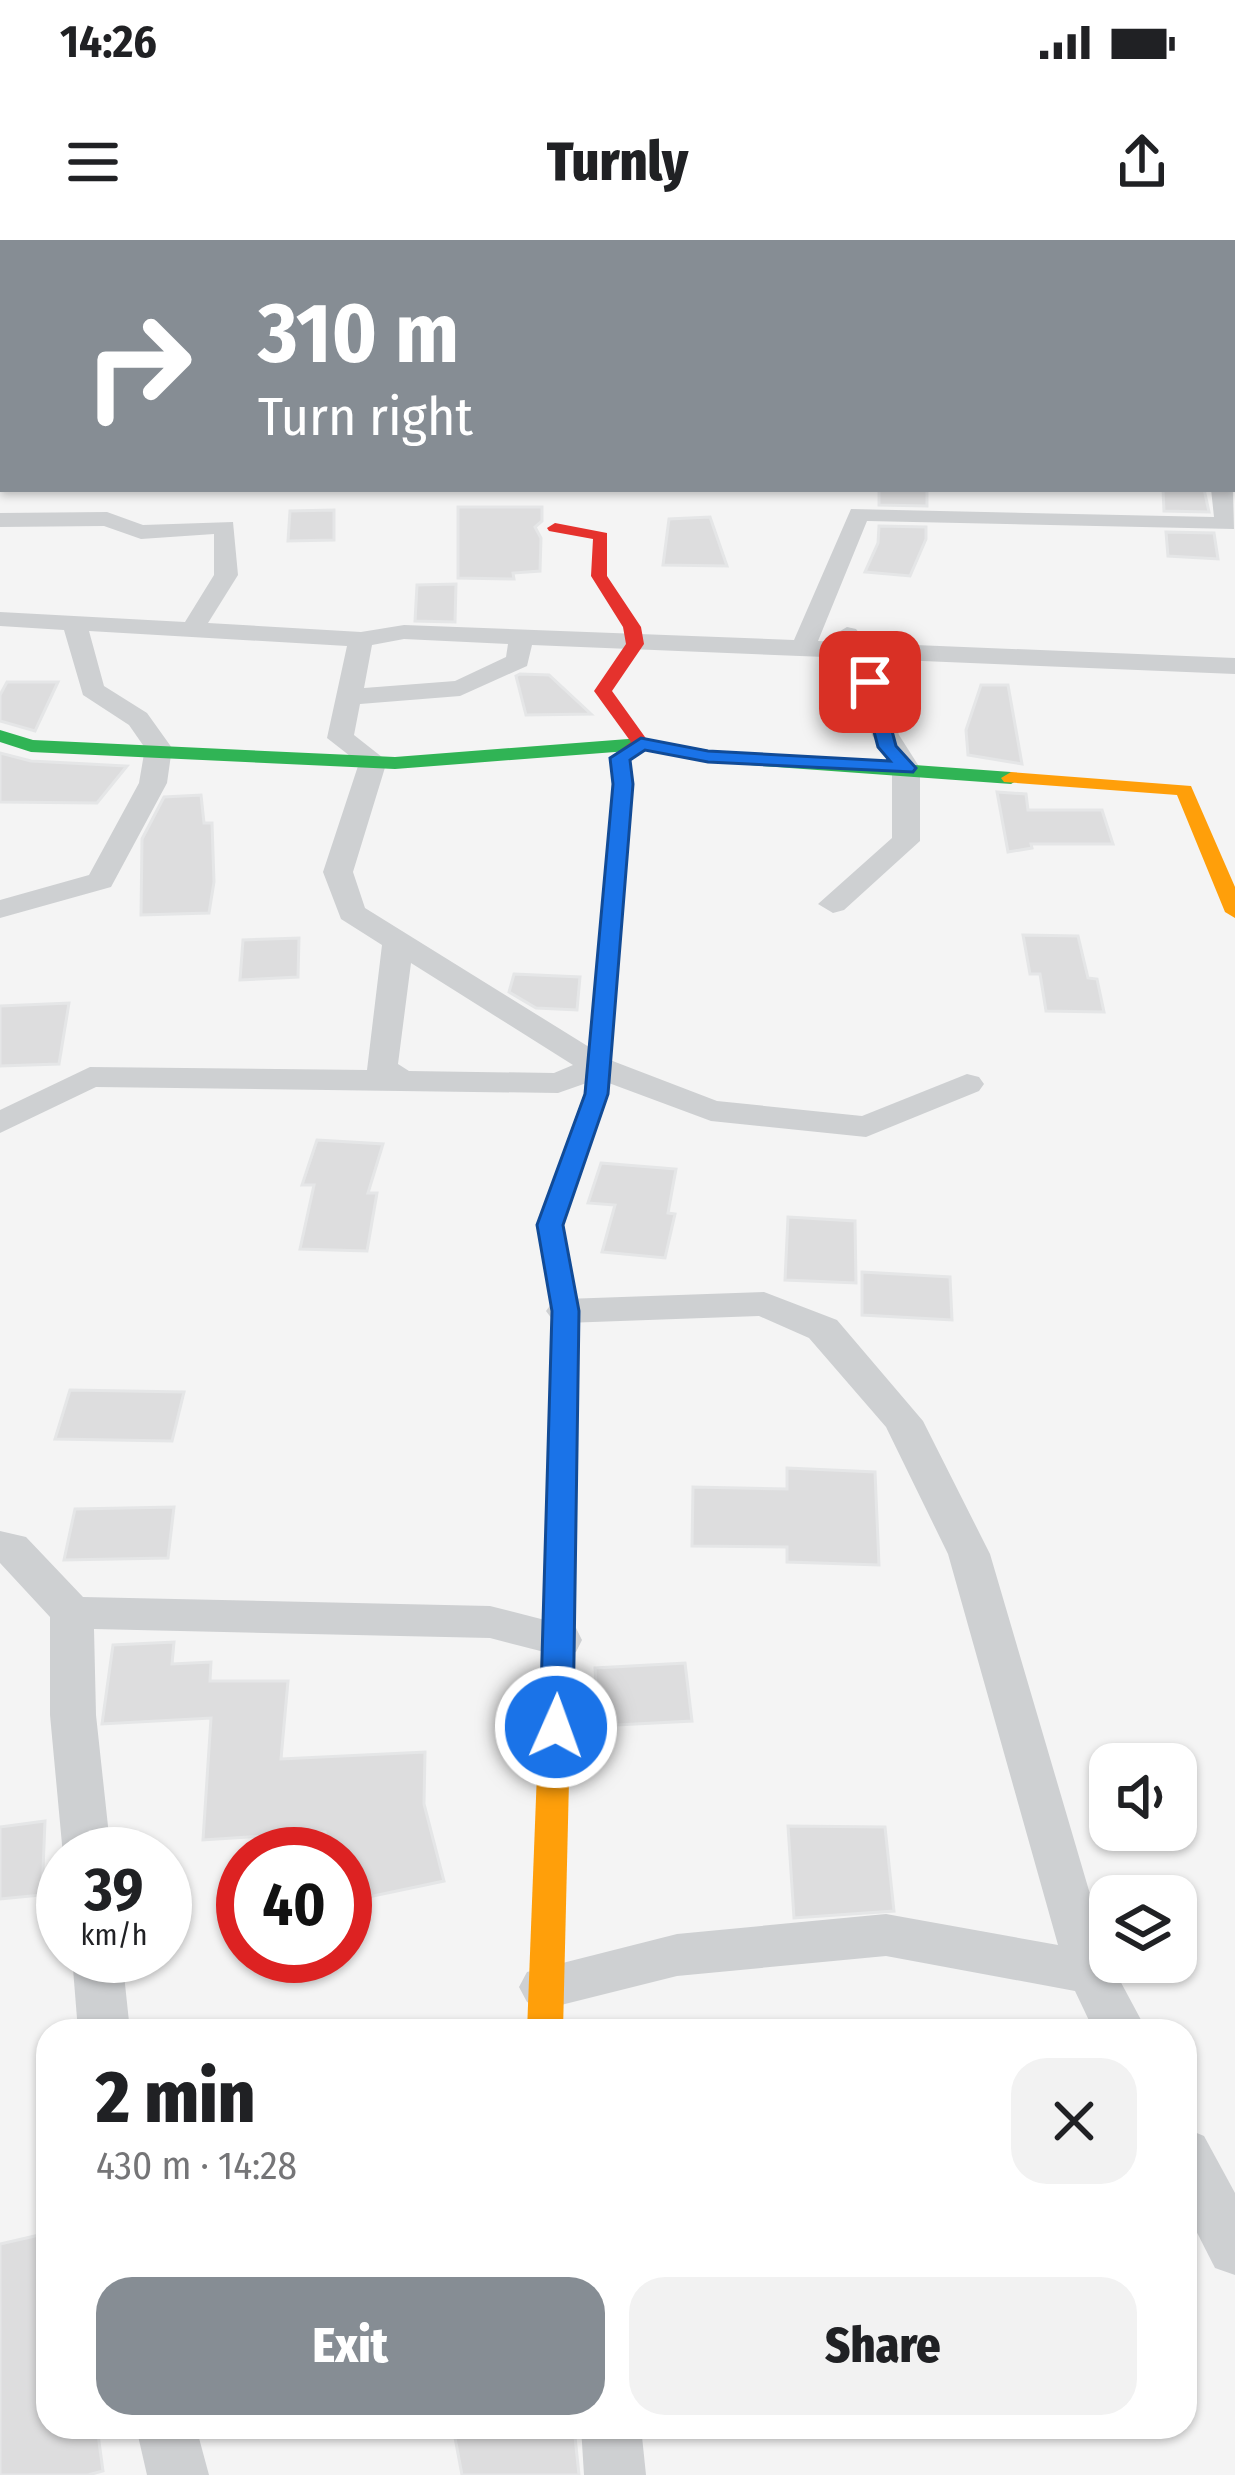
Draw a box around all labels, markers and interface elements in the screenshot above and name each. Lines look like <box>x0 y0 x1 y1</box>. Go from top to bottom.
text: 14:26 <box>60 15 157 69</box>
icon: menu <box>60 129 126 195</box>
icon: share <box>1109 129 1175 195</box>
text: Turnly <box>547 130 688 194</box>
text: 310 m <box>258 283 459 384</box>
icon: right <box>60 288 216 444</box>
text: Turn right <box>258 385 473 449</box>
pin <box>819 631 921 733</box>
icon: arrive <box>837 649 903 715</box>
position arrow <box>493 1664 619 1790</box>
map controls <box>1089 1743 1197 1983</box>
button: sound <box>1089 1743 1197 1851</box>
speed limit sign: 40 <box>216 1827 372 1983</box>
text: 39 <box>85 1854 143 1926</box>
button: layers <box>1089 1875 1197 1983</box>
text: km/h <box>81 1917 147 1953</box>
text: 2 min <box>96 2055 255 2141</box>
button: close <box>1011 2058 1137 2184</box>
text: 430 m · 14:28 <box>96 2143 297 2189</box>
button: Exit <box>96 2277 605 2415</box>
button: Share <box>629 2277 1137 2415</box>

